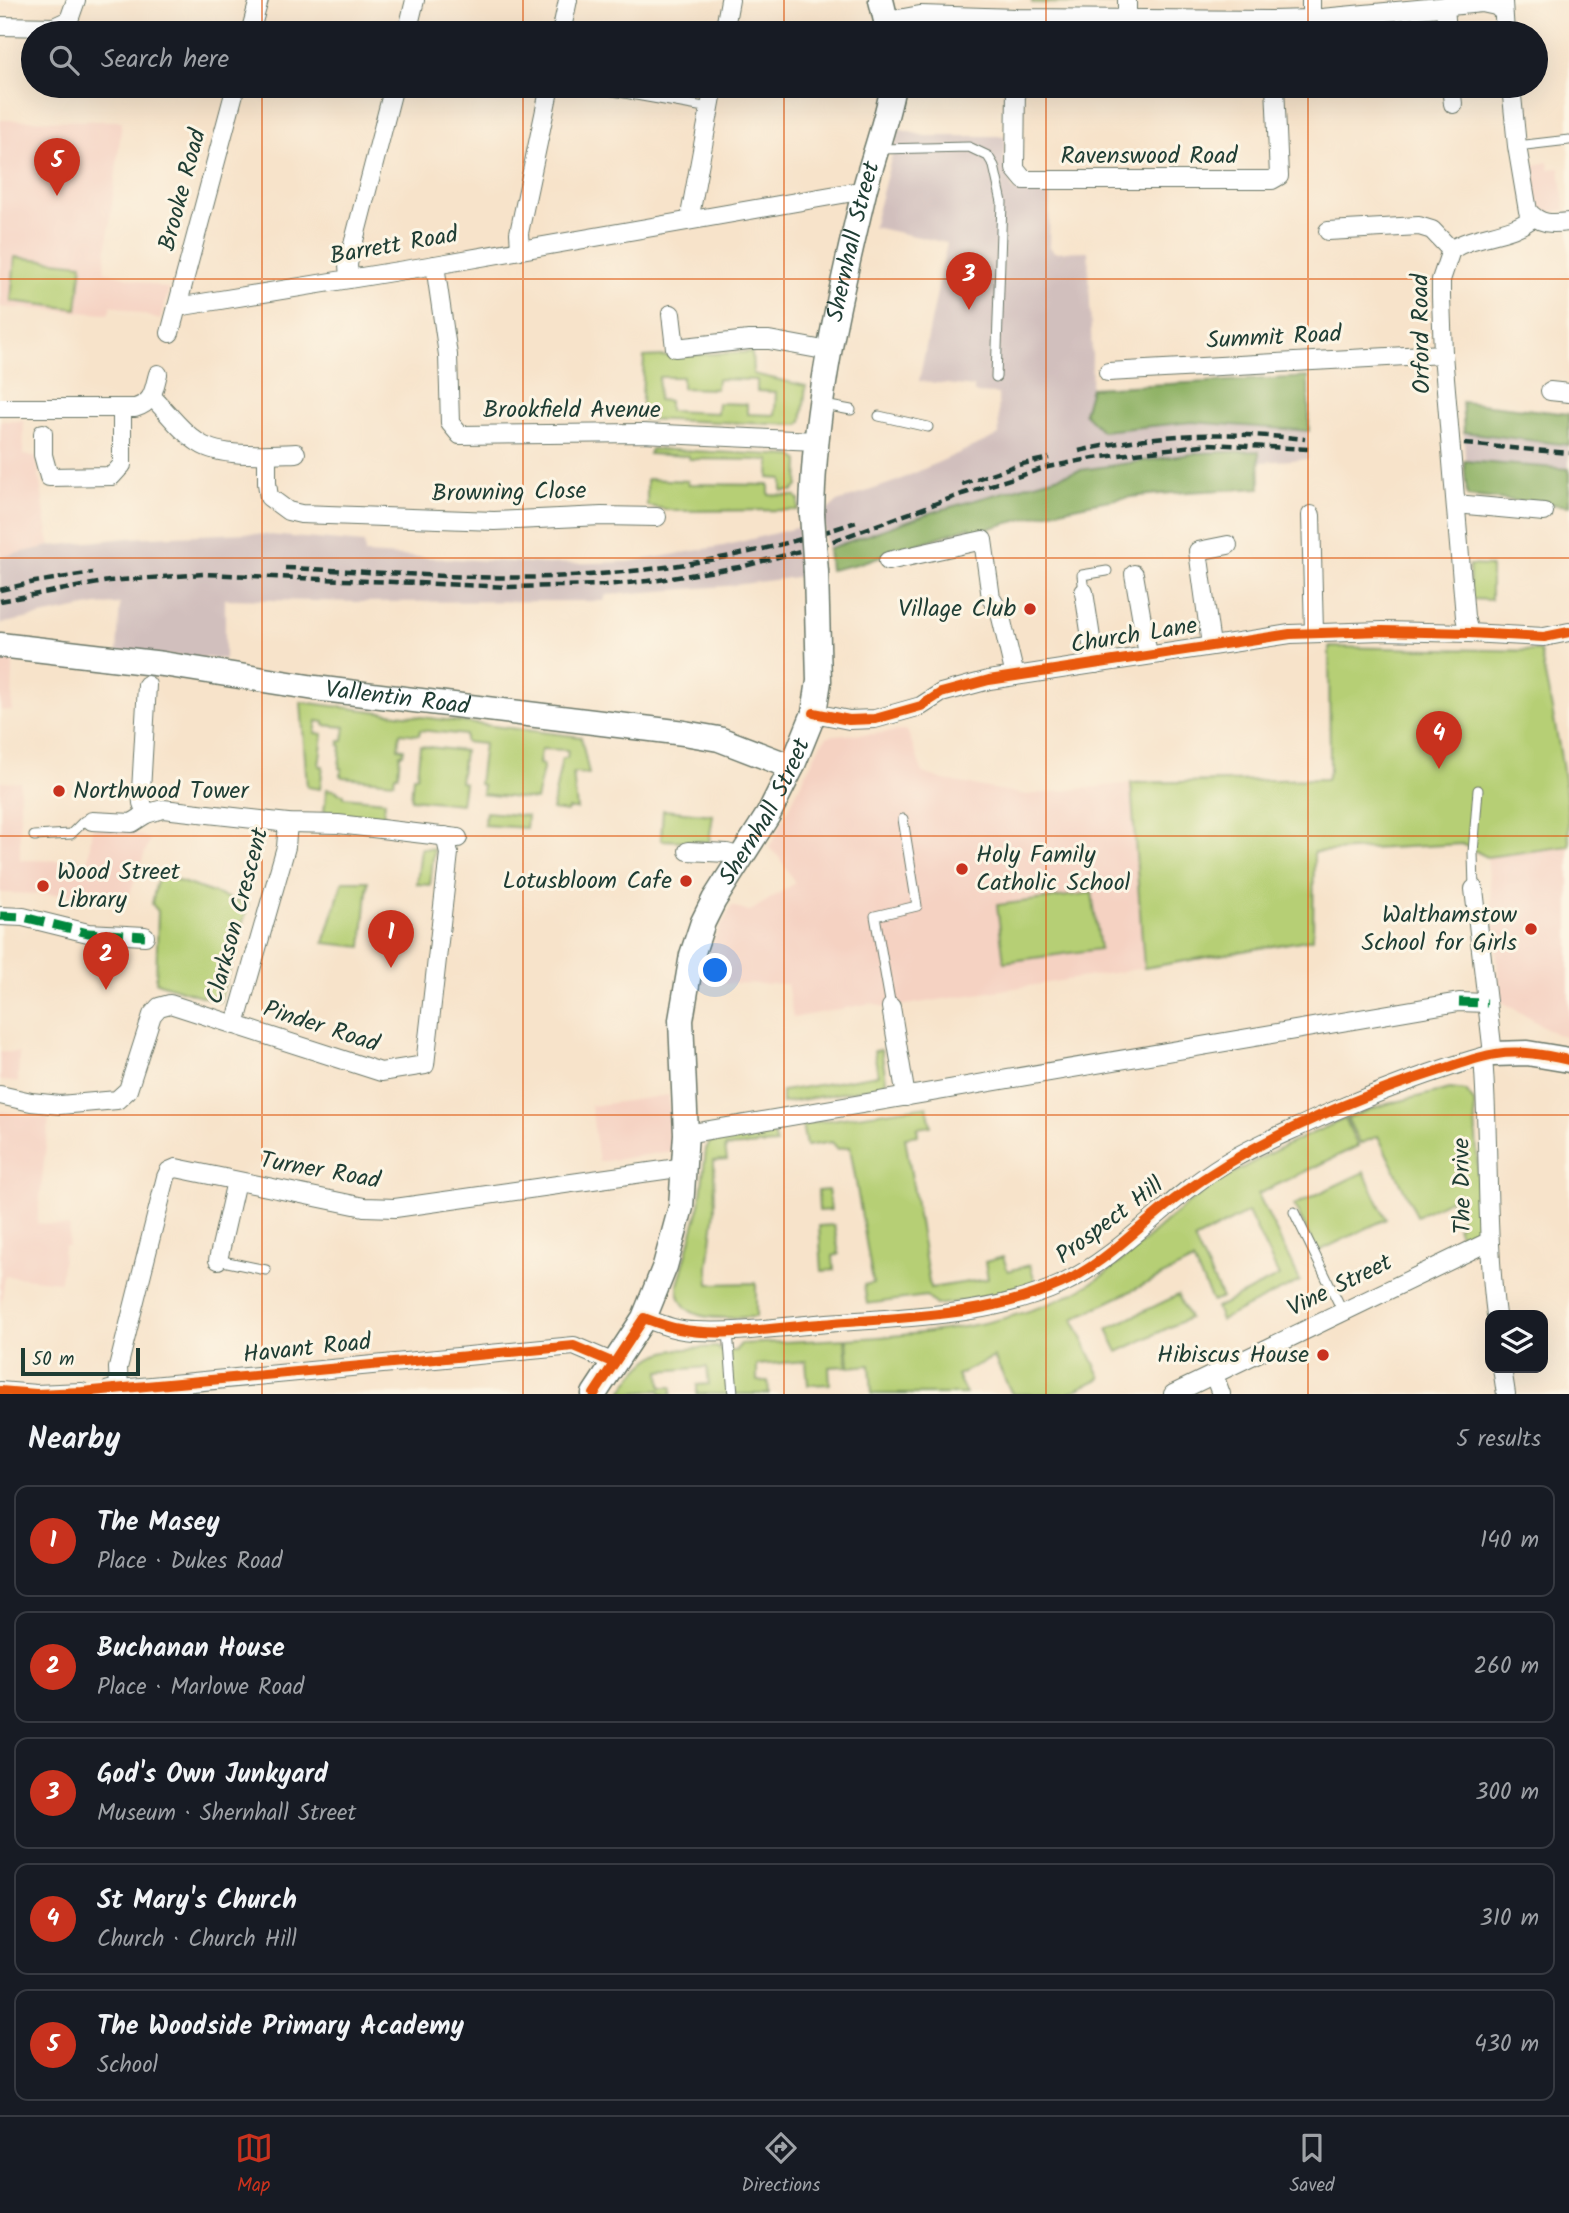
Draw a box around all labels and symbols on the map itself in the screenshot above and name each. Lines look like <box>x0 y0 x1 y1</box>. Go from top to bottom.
street label: Brooke Road <box>148 124 218 255</box>
street label: Ravenswood Road <box>1061 137 1238 176</box>
pin: 5 <box>34 138 80 196</box>
street label: Shernhall Street <box>816 156 891 325</box>
street label: Barrett Road <box>327 215 462 276</box>
pin: 3 <box>946 252 992 310</box>
street label: Orford Road <box>1401 273 1443 394</box>
street label: Summit Road <box>1205 315 1344 361</box>
street label: Brookfield Avenue <box>483 391 661 430</box>
street label: Browning Close <box>431 472 587 514</box>
place label: Village Club <box>898 590 1016 629</box>
marker: Village Club <box>1022 601 1038 617</box>
street label: Church Lane <box>1068 607 1200 665</box>
street label: Vallentin Road <box>323 670 473 726</box>
pin: 4 <box>1416 711 1462 769</box>
street label: Shernhall Street <box>708 731 822 893</box>
place label: Northwood Tower <box>73 772 250 811</box>
marker: Northwood Tower <box>51 783 67 799</box>
street label: Clarkson Crescent <box>196 823 280 1009</box>
place label: Holy Family Catholic School <box>976 836 1131 903</box>
place label: Wood Street Library <box>57 853 181 920</box>
marker: Holy Family Catholic School <box>954 861 970 877</box>
place label: Lotusbloom Cafe <box>503 862 672 901</box>
marker: Lotusbloom Cafe <box>678 873 694 889</box>
marker: Wood Street Library <box>35 878 51 894</box>
place label: Walthamstow School for Girls <box>1362 896 1518 963</box>
pin: 1 <box>368 910 414 968</box>
marker: Walthamstow School for Girls <box>1523 921 1539 937</box>
pin: 2 <box>83 932 129 990</box>
your location <box>698 953 732 987</box>
street label: Pinder Road <box>258 990 385 1064</box>
street label: The Drive <box>1443 1137 1483 1234</box>
street label: Turner Road <box>257 1141 384 1201</box>
street label: Prospect Hill <box>1047 1167 1173 1275</box>
street label: Vine Street <box>1281 1243 1400 1328</box>
street label: Havant Road <box>241 1323 374 1375</box>
place label: Hibiscus House <box>1157 1336 1309 1375</box>
scale bar <box>21 1345 140 1377</box>
marker: Hibiscus House <box>1315 1347 1331 1363</box>

